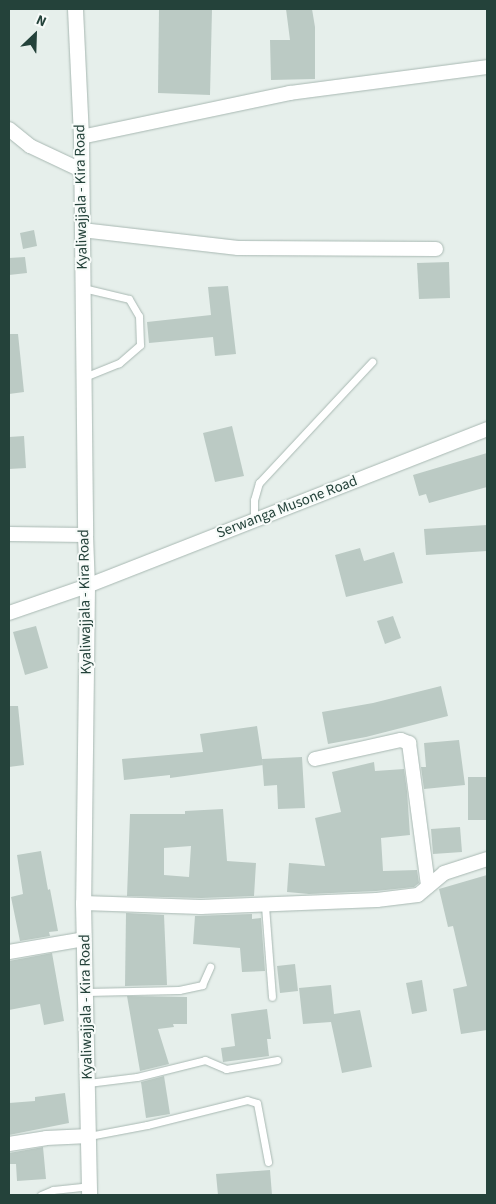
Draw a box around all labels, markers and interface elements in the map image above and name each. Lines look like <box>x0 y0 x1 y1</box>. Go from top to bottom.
north arrow <box>10 10 60 60</box>
text: N <box>33 10 49 32</box>
street label: Kyaliwajjala - Kira Road <box>71 124 91 270</box>
street label: Serwanga Musone Road <box>214 472 360 542</box>
street label: Kyaliwajjala - Kira Road <box>75 529 95 675</box>
street label: Kyaliwajjala - Kira Road <box>76 934 96 1080</box>

